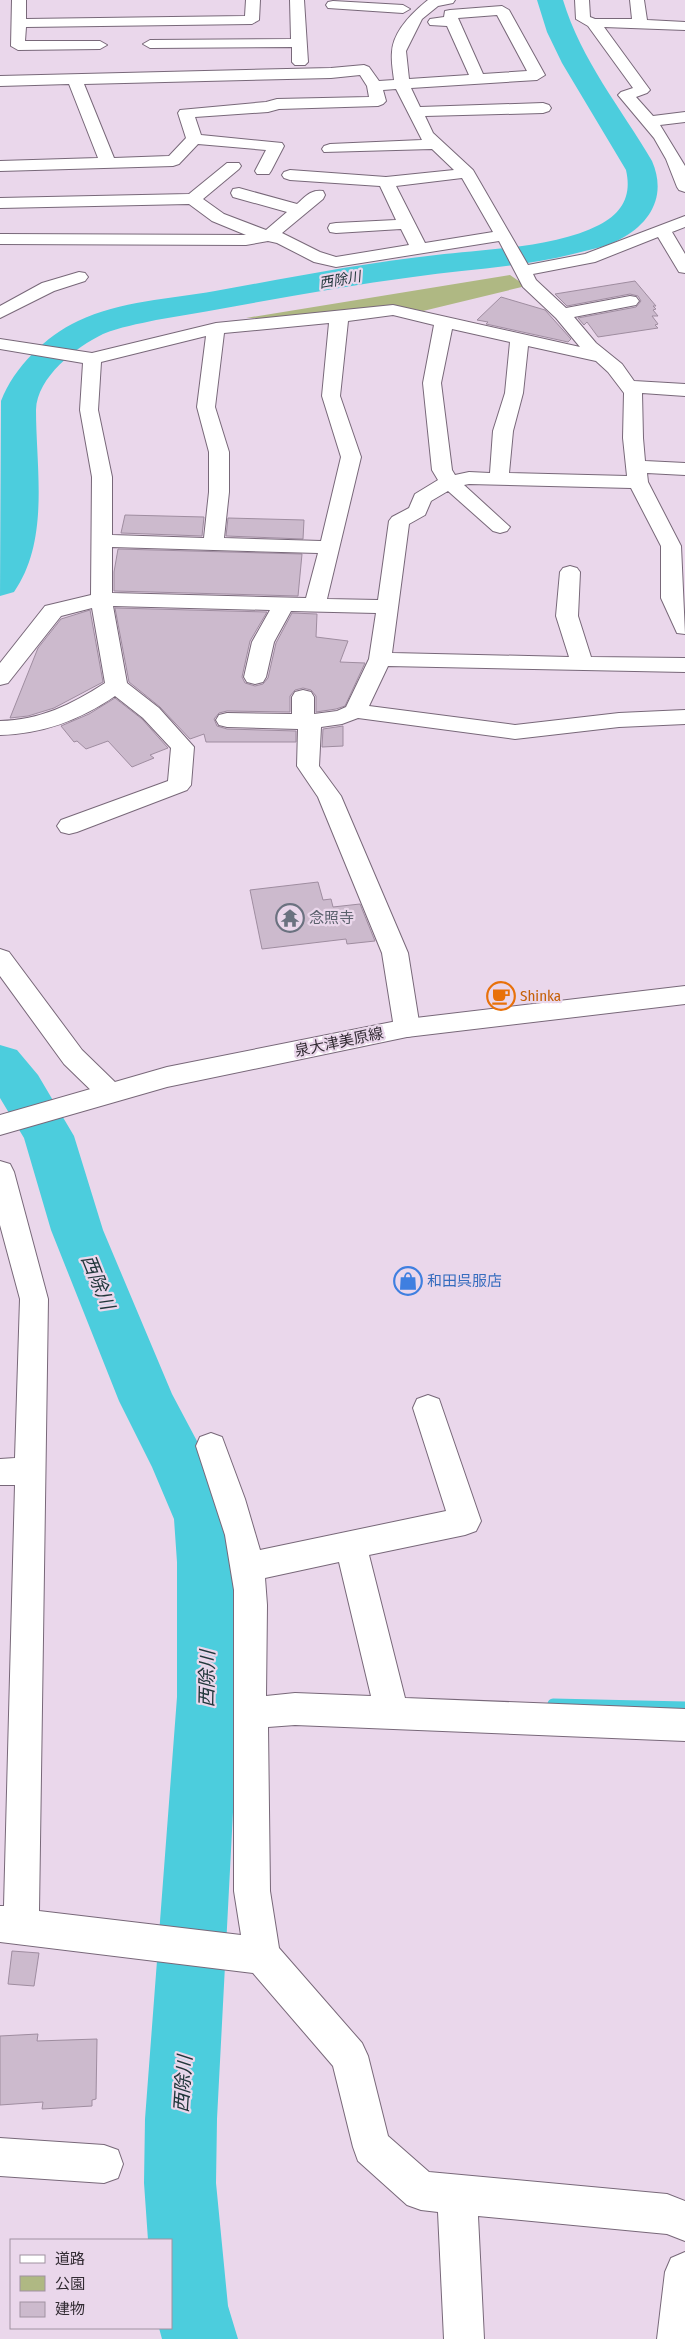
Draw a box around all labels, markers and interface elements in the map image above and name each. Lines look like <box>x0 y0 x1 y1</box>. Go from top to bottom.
water label: 西除川 <box>318 268 364 292</box>
temple icon: 念照寺 <box>275 903 305 933</box>
place label: 念照寺 <box>309 909 354 927</box>
cafe icon: Shinka <box>486 981 516 1011</box>
place label: Shinka <box>520 987 561 1005</box>
street label: 泉大津美原線 <box>293 1024 385 1060</box>
water label: 西除川 <box>77 1251 120 1315</box>
shop icon: 和田呉服店 <box>393 1266 423 1296</box>
place label: 和田呉服店 <box>427 1272 502 1290</box>
water label: 西除川 <box>195 1648 219 1708</box>
water label: 西除川 <box>170 2053 197 2113</box>
legend <box>10 2239 172 2329</box>
text: 道路 <box>55 2250 85 2268</box>
text: 公園 <box>55 2275 85 2293</box>
text: 建物 <box>55 2300 85 2318</box>

